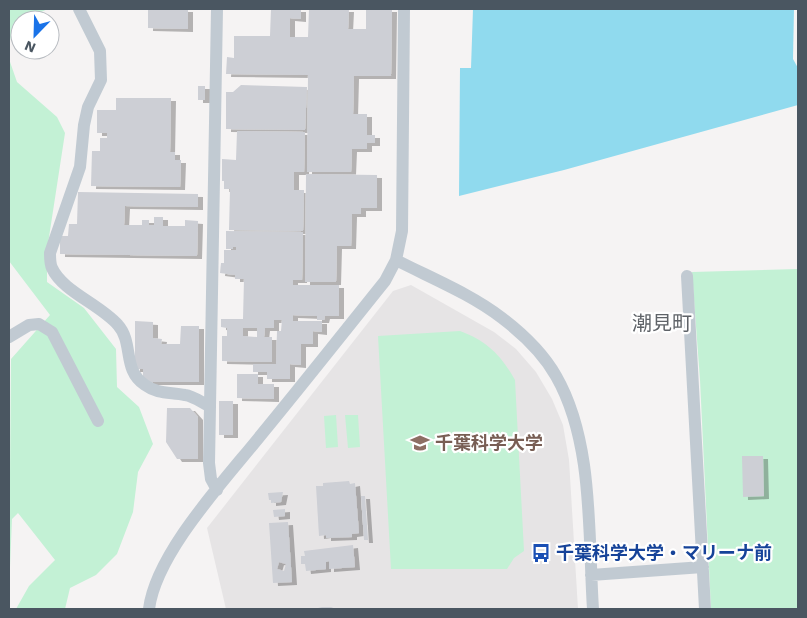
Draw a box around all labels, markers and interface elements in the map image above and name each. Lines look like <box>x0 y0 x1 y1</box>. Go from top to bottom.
north arrow <box>10 10 60 60</box>
text: N <box>22 38 38 56</box>
district label: 潮見町 <box>632 311 692 335</box>
school or university icon: 千葉科学大学 <box>409 432 431 454</box>
place label: 千葉科学大学 <box>435 432 543 453</box>
bus stop icon: 千葉科学大学・マリーナ前 <box>530 542 552 564</box>
place label: 千葉科学大学・マリーナ前 <box>556 542 772 563</box>

